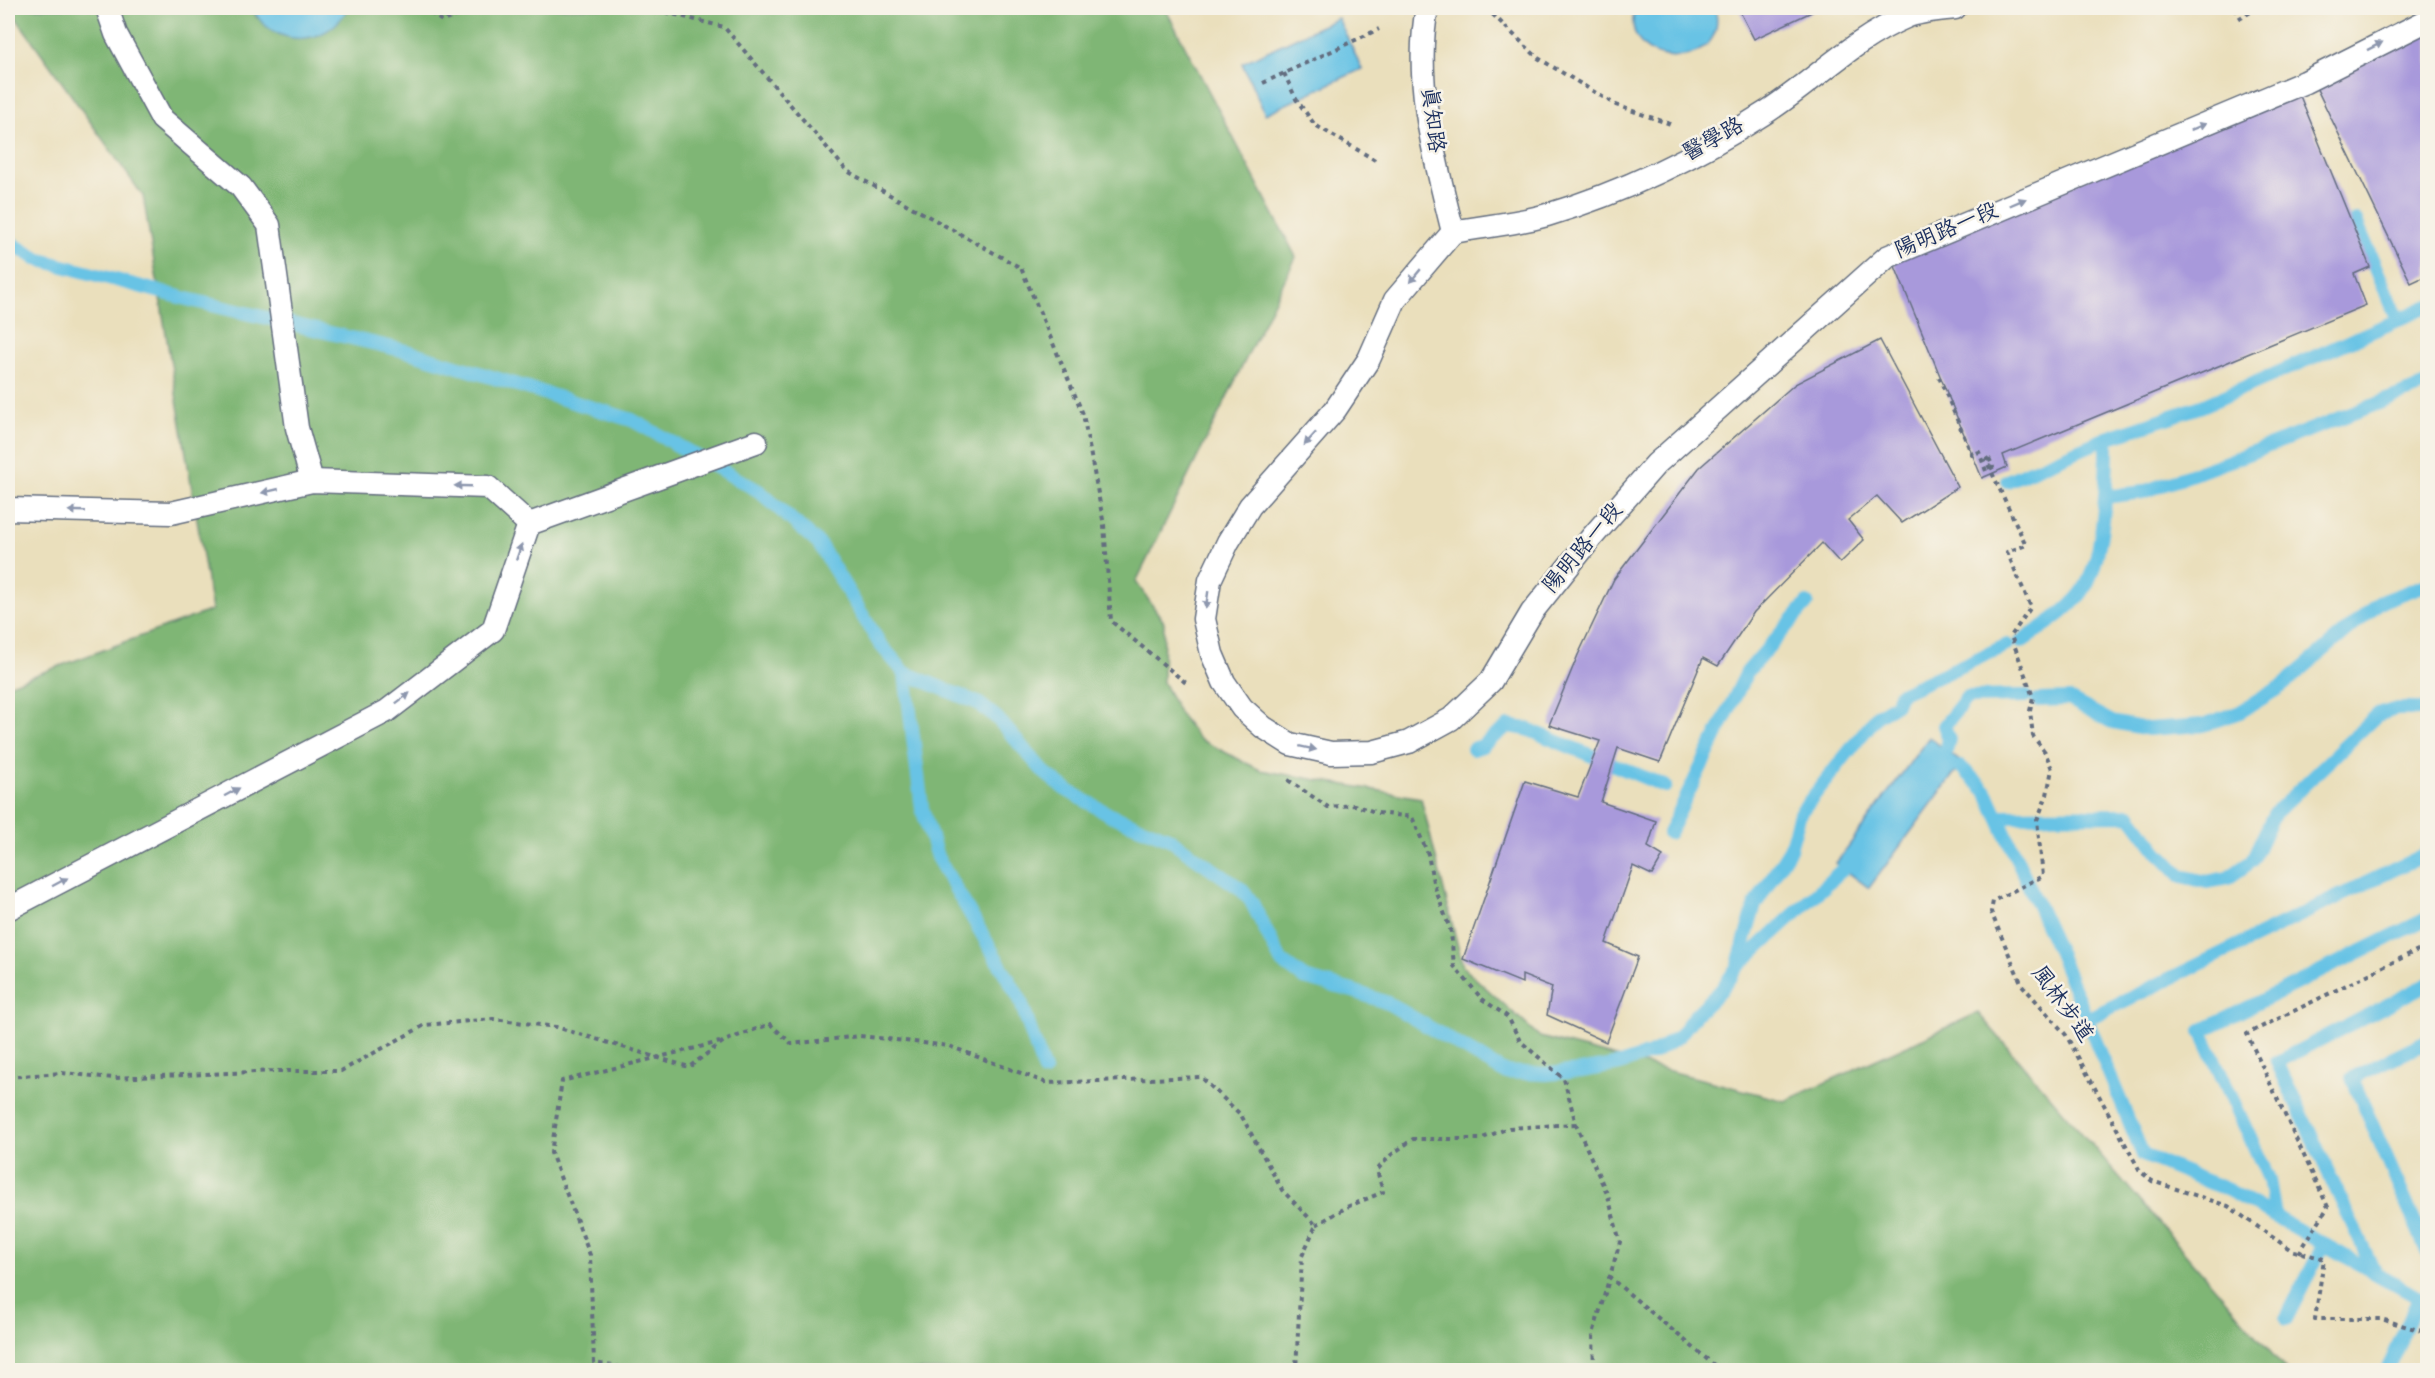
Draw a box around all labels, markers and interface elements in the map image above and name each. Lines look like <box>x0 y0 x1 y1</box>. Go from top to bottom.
one-way arrow <box>2367 41 2384 51</box>
street label: 真知路 <box>1412 85 1450 155</box>
street label: 醫學路 <box>1678 111 1750 171</box>
one-way arrow <box>2189 122 2207 131</box>
street label: 陽明路一段 <box>1890 196 2004 268</box>
one-way arrow <box>2009 197 2027 206</box>
one-way arrow <box>1409 268 1422 283</box>
one-way arrow <box>1304 431 1317 446</box>
one-way arrow <box>454 481 473 491</box>
one-way arrow <box>260 486 279 496</box>
street label: 陽明路一段 <box>1537 497 1631 601</box>
one-way arrow <box>68 506 87 515</box>
one-way arrow <box>515 543 525 561</box>
one-way arrow <box>1202 591 1212 610</box>
one-way arrow <box>395 692 411 704</box>
one-way arrow <box>1299 744 1318 753</box>
one-way arrow <box>224 787 241 796</box>
one-way arrow <box>51 877 68 887</box>
street label: 風林步道 <box>2023 960 2099 1050</box>

